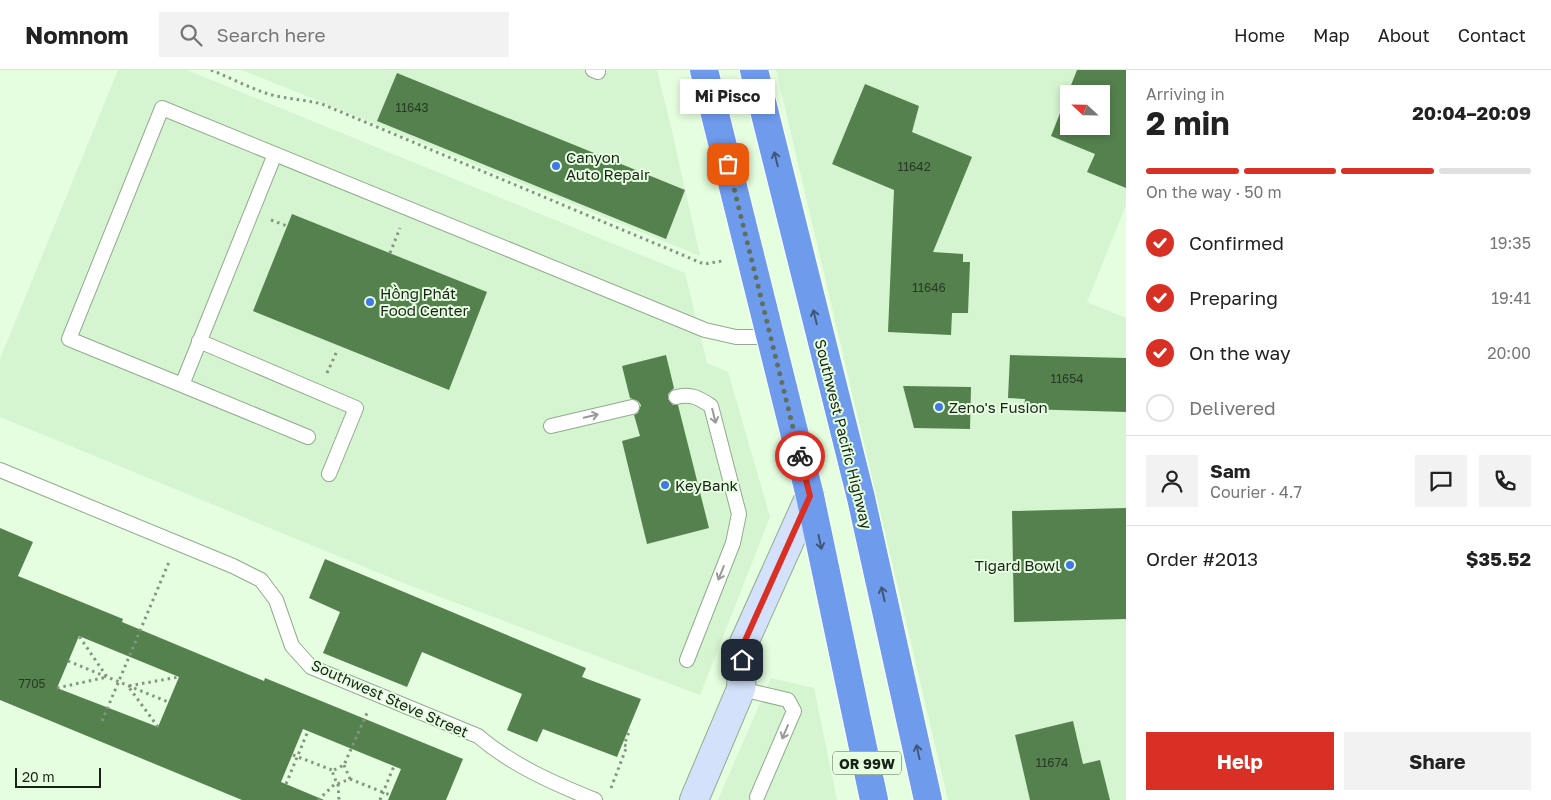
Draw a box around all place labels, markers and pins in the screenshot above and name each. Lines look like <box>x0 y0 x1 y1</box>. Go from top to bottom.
callout: Mi Pisco <box>680 79 776 114</box>
pin <box>707 143 749 185</box>
place label: Canyon Auto Repair <box>566 148 650 183</box>
marker: Canyon Auto Repair <box>550 160 562 172</box>
place label: Hồng Phát Food Center <box>380 284 468 319</box>
marker: Hồng Phát Food Center <box>364 296 376 308</box>
place label: Zeno's Fusion <box>949 398 1048 416</box>
marker: Zeno's Fusion <box>933 401 945 413</box>
place label: KeyBank <box>675 476 739 494</box>
marker: KeyBank <box>659 479 671 491</box>
place label: Tigard Bowl <box>974 556 1060 574</box>
marker: Tigard Bowl <box>1064 559 1076 571</box>
pin <box>721 639 763 681</box>

